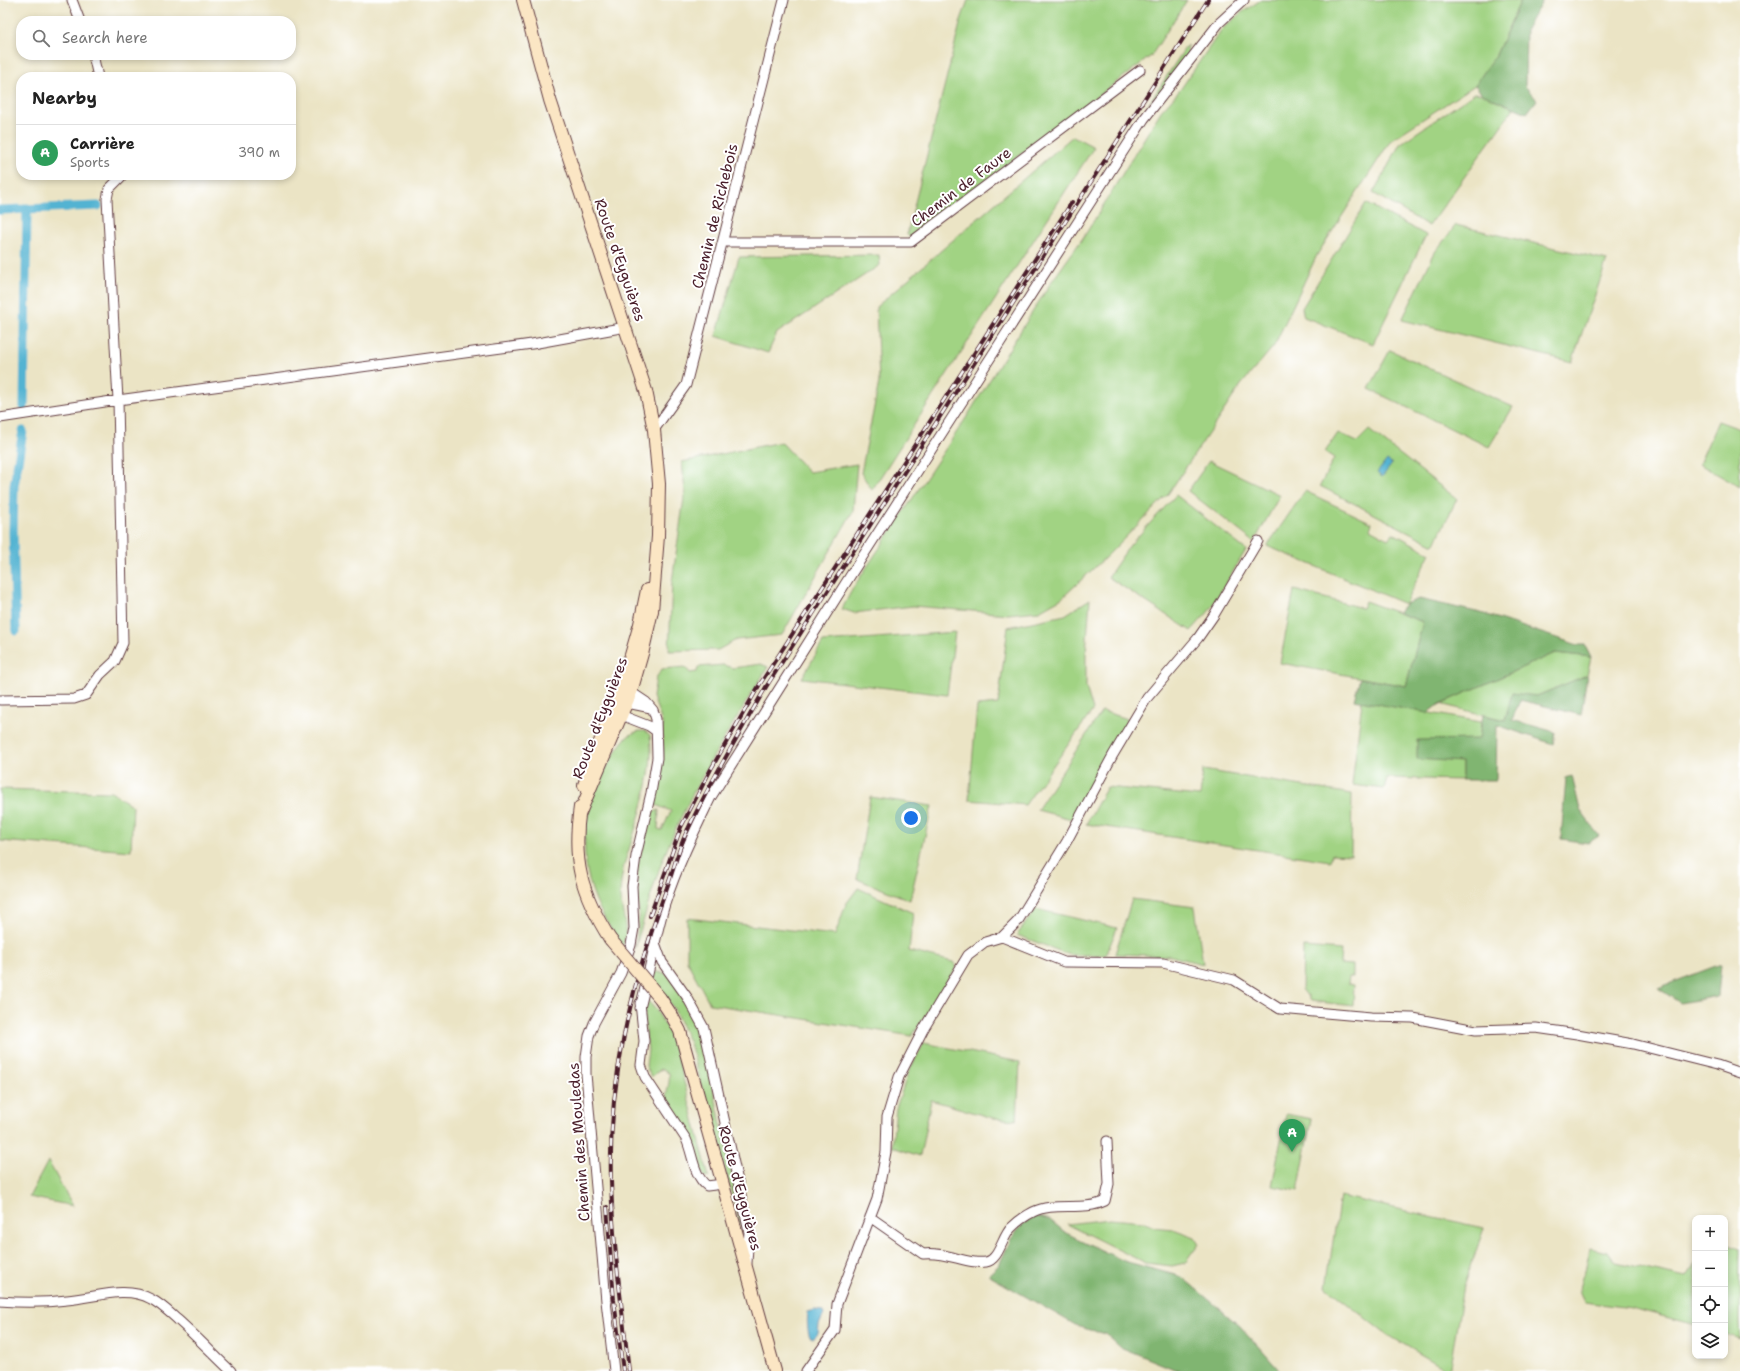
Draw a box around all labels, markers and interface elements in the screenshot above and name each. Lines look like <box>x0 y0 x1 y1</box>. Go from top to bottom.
search box <box>16 16 296 60</box>
icon: search <box>30 27 52 49</box>
text: Search here <box>62 28 148 48</box>
text: Nearby <box>32 87 97 109</box>
text: Carrière <box>70 134 135 154</box>
street label: Chemin de Richebois <box>687 141 743 291</box>
street label: Chemin de Faure <box>907 143 1015 231</box>
text: A <box>40 144 50 161</box>
text: 390 m <box>238 144 280 161</box>
text: Sports <box>70 154 110 171</box>
street label: Route d'Eyguières <box>590 196 650 324</box>
street label: Route d'Eyguières <box>568 654 632 782</box>
your location <box>901 808 921 828</box>
street label: Chemin des Mouledas <box>563 1062 595 1222</box>
pin: A <box>1279 1119 1305 1152</box>
street label: Route d'Eyguières <box>714 1123 766 1253</box>
map controls <box>1692 1215 1728 1359</box>
button: + <box>1692 1215 1728 1251</box>
button: − <box>1692 1251 1728 1287</box>
button: locate <box>1692 1287 1728 1323</box>
button: layers <box>1692 1323 1728 1359</box>

